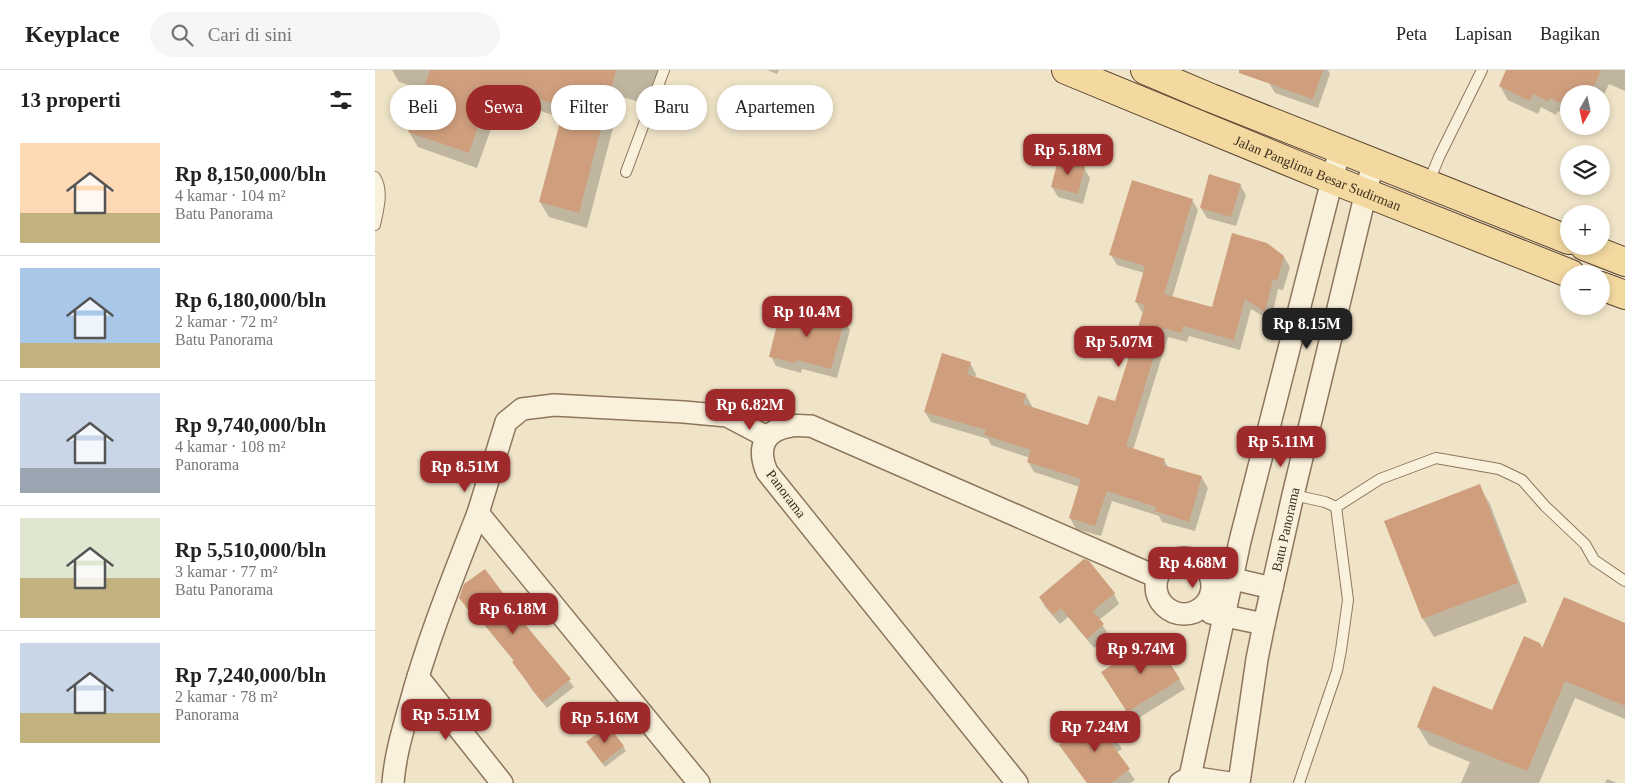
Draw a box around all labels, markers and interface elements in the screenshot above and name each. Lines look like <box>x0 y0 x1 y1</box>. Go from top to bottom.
search box <box>150 12 500 57</box>
text: Keyplace <box>25 21 120 47</box>
icon: search <box>168 21 196 49</box>
text: Cari di sini <box>208 24 292 45</box>
text: Peta <box>1396 24 1427 44</box>
text: Lapisan <box>1455 24 1512 44</box>
text: Bagikan <box>1540 24 1600 44</box>
chip: Beli <box>390 85 456 130</box>
chip: Sewa <box>466 85 541 130</box>
chip: Filter <box>551 85 626 130</box>
chip: Baru <box>636 85 707 130</box>
chip: Apartemen <box>717 85 833 130</box>
north arrow <box>1560 85 1610 135</box>
map controls <box>1560 85 1610 315</box>
icon: filters <box>327 86 355 114</box>
text: 13 properti <box>20 88 121 112</box>
street label: Jalan Panglima Besar Sudirman <box>1232 133 1403 213</box>
pin: Rp 5.18M <box>1016 134 1120 176</box>
text: Rp 5.18M <box>1034 141 1102 158</box>
button: layers <box>1560 145 1610 195</box>
text: Rp 8,150,000/bln <box>175 162 326 186</box>
icon: home <box>60 163 120 223</box>
text: 4 kamar · 104 m² <box>175 187 286 204</box>
text: Batu Panorama <box>175 205 273 222</box>
button: + <box>1560 205 1610 255</box>
button: − <box>1560 265 1610 315</box>
icon: home <box>60 288 120 348</box>
text: Rp 6,180,000/bln <box>175 288 326 312</box>
pin: Rp 10.4M <box>755 296 859 338</box>
text: Rp 10.4M <box>773 303 841 320</box>
pin: Rp 8.15M <box>1255 308 1359 350</box>
text: 2 kamar · 72 m² <box>175 313 278 330</box>
text: Rp 8.15M <box>1273 315 1341 332</box>
pin: Rp 5.07M <box>1067 326 1171 368</box>
text: Batu Panorama <box>175 331 273 348</box>
text: Rp 5.07M <box>1085 333 1153 350</box>
pin: Rp 6.82M <box>698 388 802 431</box>
text: Rp 6.82M <box>716 396 784 413</box>
icon: home <box>60 413 120 473</box>
text: Rp 9,740,000/bln <box>175 413 326 437</box>
pin: Rp 5.11M <box>1229 426 1333 468</box>
text: Rp 5.11M <box>1248 433 1314 450</box>
text: 4 kamar · 108 m² <box>175 438 286 455</box>
pin: Rp 8.51M <box>413 450 517 493</box>
text: Panorama <box>175 456 239 473</box>
text: Rp 8.51M <box>431 458 499 475</box>
street label: Panorama <box>763 467 809 521</box>
street label: Batu Panorama <box>1269 485 1302 573</box>
icon: home <box>60 538 120 598</box>
text: Rp 5,510,000/bln <box>175 538 326 562</box>
pin: Rp 4.68M <box>1141 546 1245 589</box>
text: Rp 4.68M <box>1159 554 1227 571</box>
text: 3 kamar · 77 m² <box>175 563 278 580</box>
text: Batu Panorama <box>175 581 273 598</box>
pin: Rp 6.18M <box>461 592 565 635</box>
text: Rp 6.18M <box>479 600 547 617</box>
pin: Rp 9.74M <box>1089 632 1193 675</box>
text: Rp 9.74M <box>1107 640 1175 657</box>
icon: home <box>60 663 120 723</box>
text: Rp 7,240,000/bln <box>175 663 326 687</box>
text: 2 kamar · 78 m² <box>175 688 278 705</box>
pin: Rp 5.51M <box>394 698 498 741</box>
pin: Rp 5.16M <box>553 702 657 744</box>
text: Panorama <box>175 706 239 723</box>
text: Rp 5.51M <box>412 706 480 723</box>
text: Rp 5.16M <box>571 709 639 726</box>
pin: Rp 7.24M <box>1043 710 1147 753</box>
text: Rp 7.24M <box>1061 718 1129 735</box>

